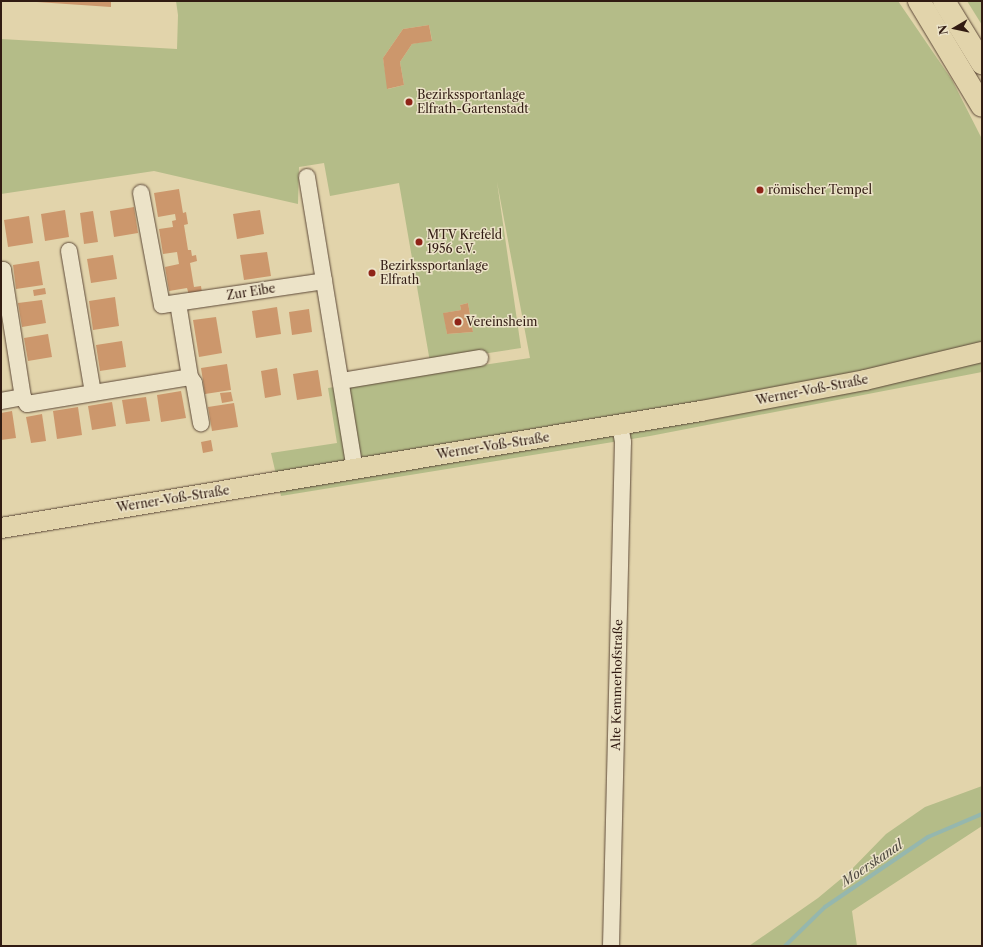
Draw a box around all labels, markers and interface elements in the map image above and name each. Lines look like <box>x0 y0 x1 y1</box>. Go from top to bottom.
north arrow <box>935 8 975 48</box>
text: N <box>935 24 951 36</box>
place label: Bezirkssportanlage Elfrath-Gartenstadt <box>417 88 528 116</box>
marker: Bezirkssportanlage Elfrath-Gartenstadt <box>404 97 414 107</box>
place label: römischer Tempel <box>768 183 873 197</box>
marker: römischer Tempel <box>755 185 765 195</box>
place label: MTV Krefeld 1956 e.V. <box>427 228 503 256</box>
marker: MTV Krefeld 1956 e.V. <box>414 237 424 247</box>
place label: Bezirkssportanlage Elfrath <box>380 259 488 287</box>
marker: Bezirkssportanlage Elfrath <box>367 268 377 278</box>
street label: Zur Eibe <box>225 281 277 303</box>
place label: Vereinsheim <box>466 315 537 329</box>
marker: Vereinsheim <box>453 317 463 327</box>
street label: Werner-Voß-Straße <box>755 372 869 408</box>
street label: Werner-Voß-Straße <box>435 430 551 462</box>
street label: Werner-Voß-Straße <box>115 483 231 515</box>
street label: Alte Kemmerhofstraße <box>609 619 625 751</box>
water label: Moerskanal <box>838 837 906 889</box>

